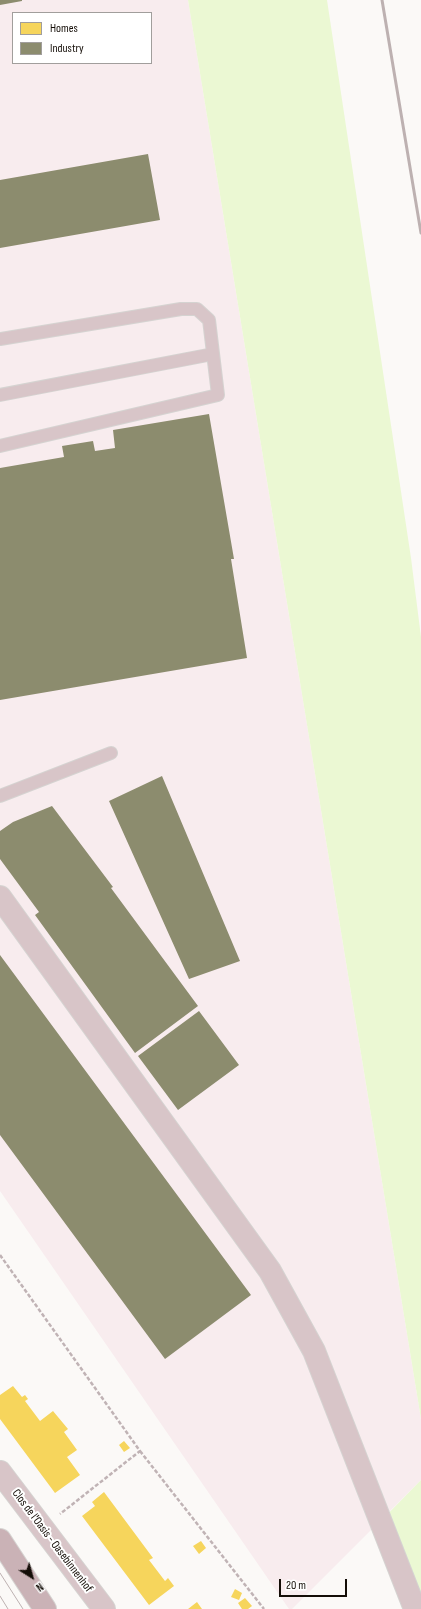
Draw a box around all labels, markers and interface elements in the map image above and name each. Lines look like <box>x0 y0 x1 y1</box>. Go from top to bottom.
legend <box>12 12 152 64</box>
text: Homes <box>50 21 78 36</box>
text: Industry <box>50 41 84 56</box>
street label: Clos de l'Oasis - Oasebinnenhof <box>9 1487 95 1595</box>
north arrow <box>12 1557 52 1597</box>
scale bar <box>281 1571 349 1597</box>
text: 20 m <box>286 1578 306 1593</box>
text: N <box>33 1580 46 1594</box>

